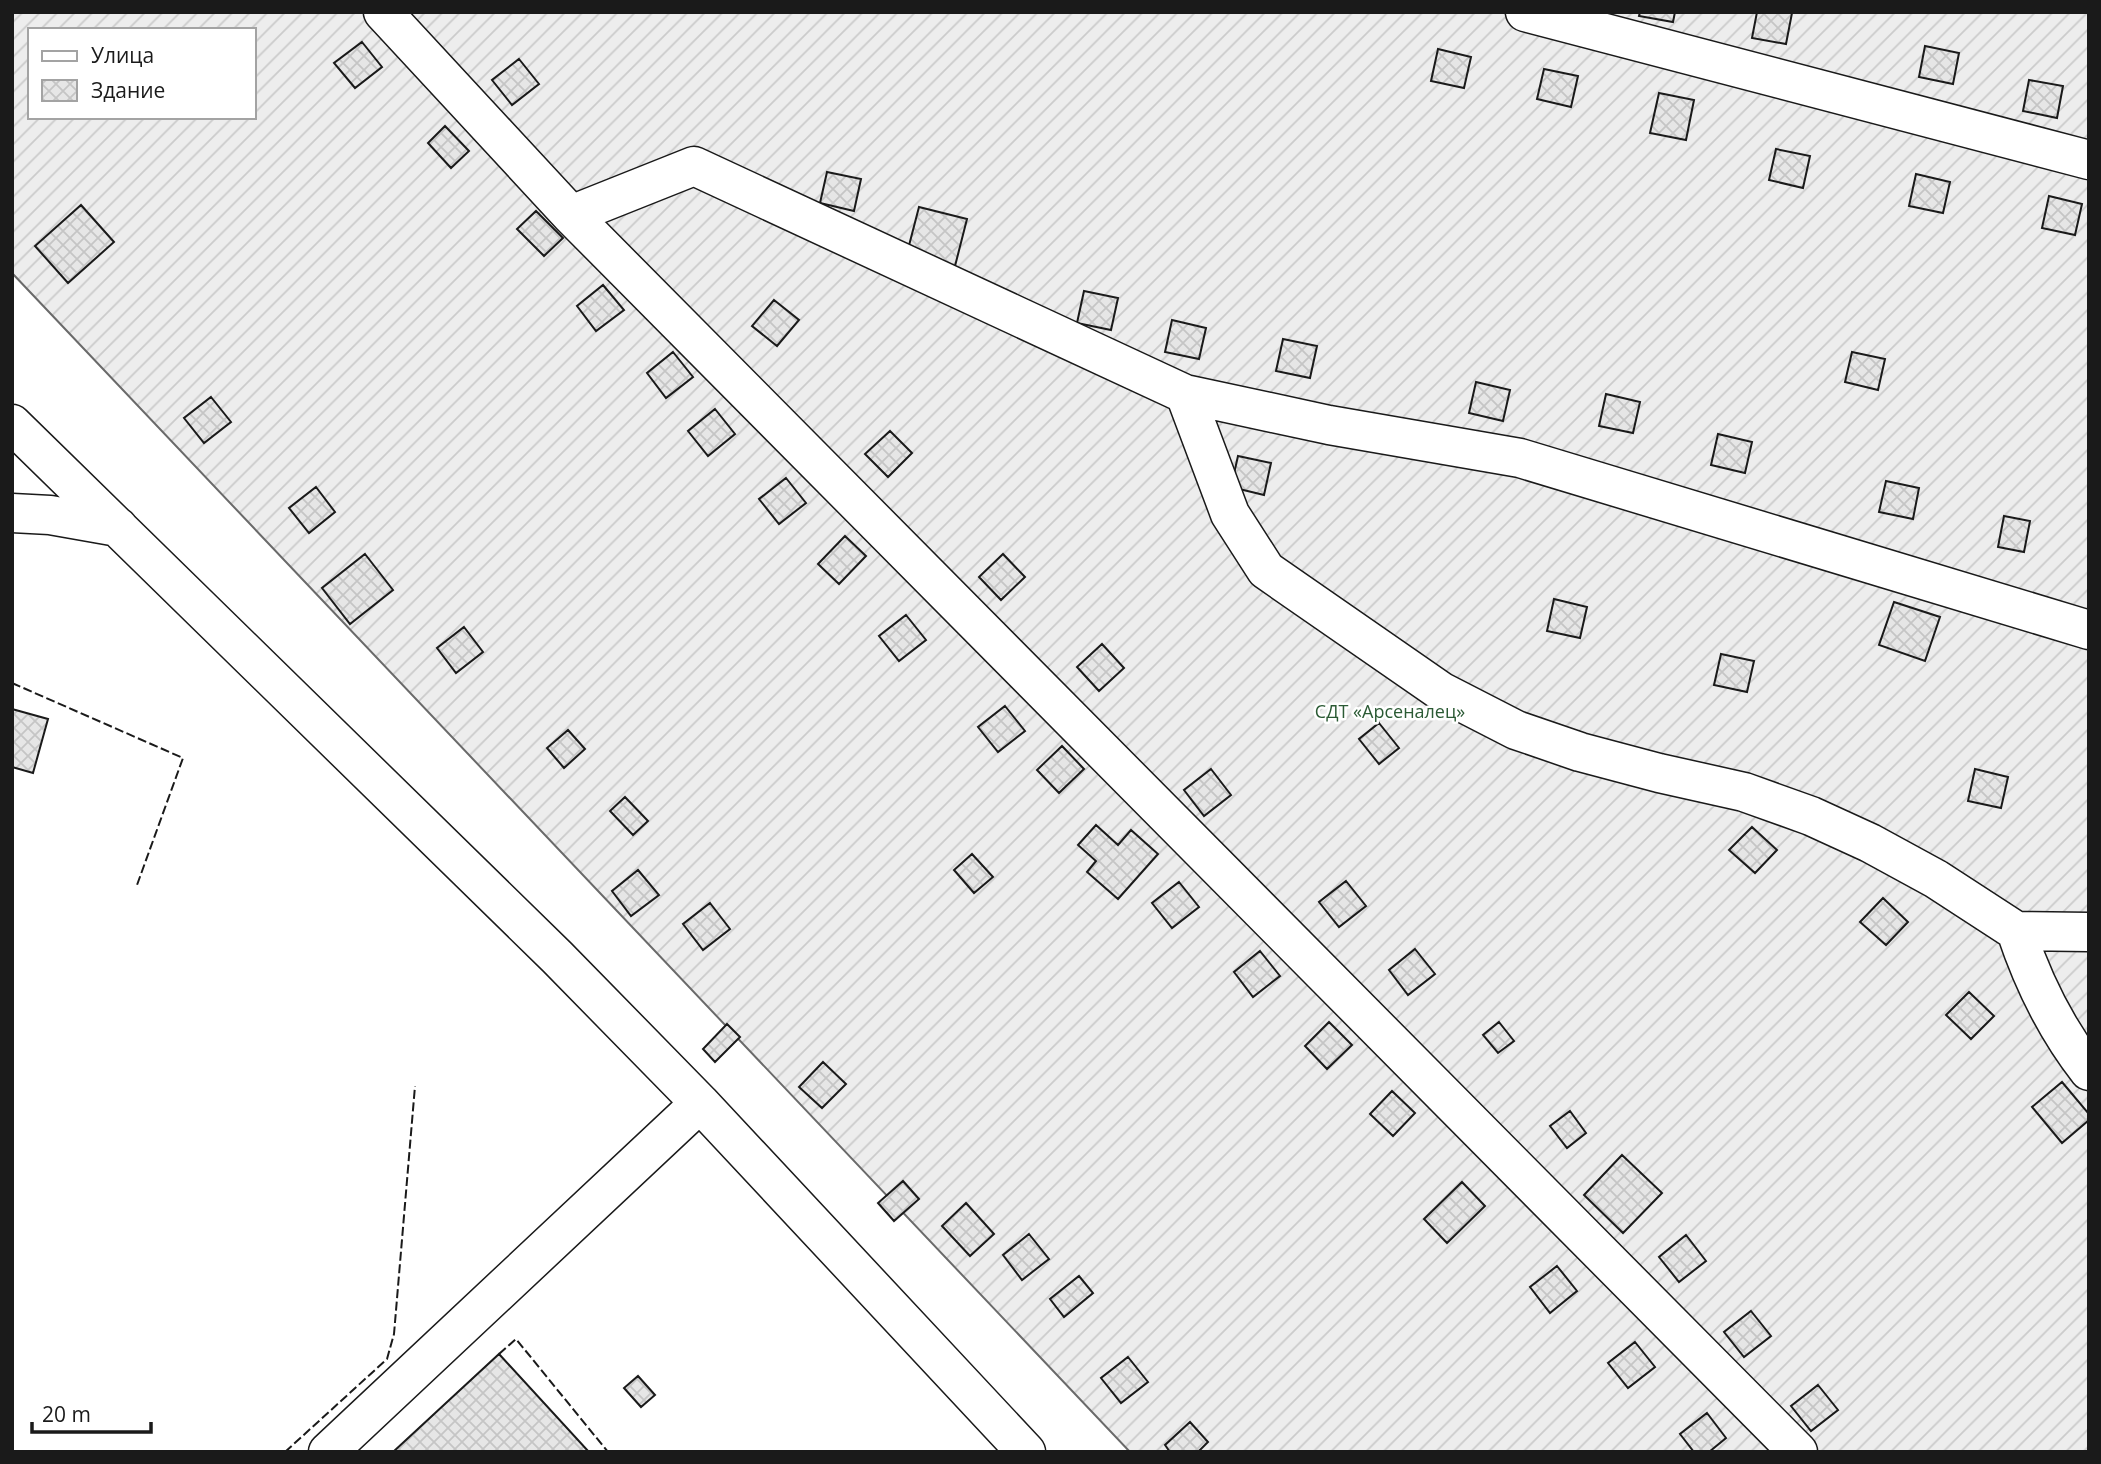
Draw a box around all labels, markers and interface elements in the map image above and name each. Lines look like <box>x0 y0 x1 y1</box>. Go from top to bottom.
legend <box>28 28 256 119</box>
text: Улица <box>91 41 154 69</box>
text: Здание <box>91 76 165 104</box>
park label: СДТ «Арсеналец» <box>1315 699 1465 723</box>
scale bar <box>32 1390 150 1434</box>
text: 20 m <box>42 1400 91 1428</box>

